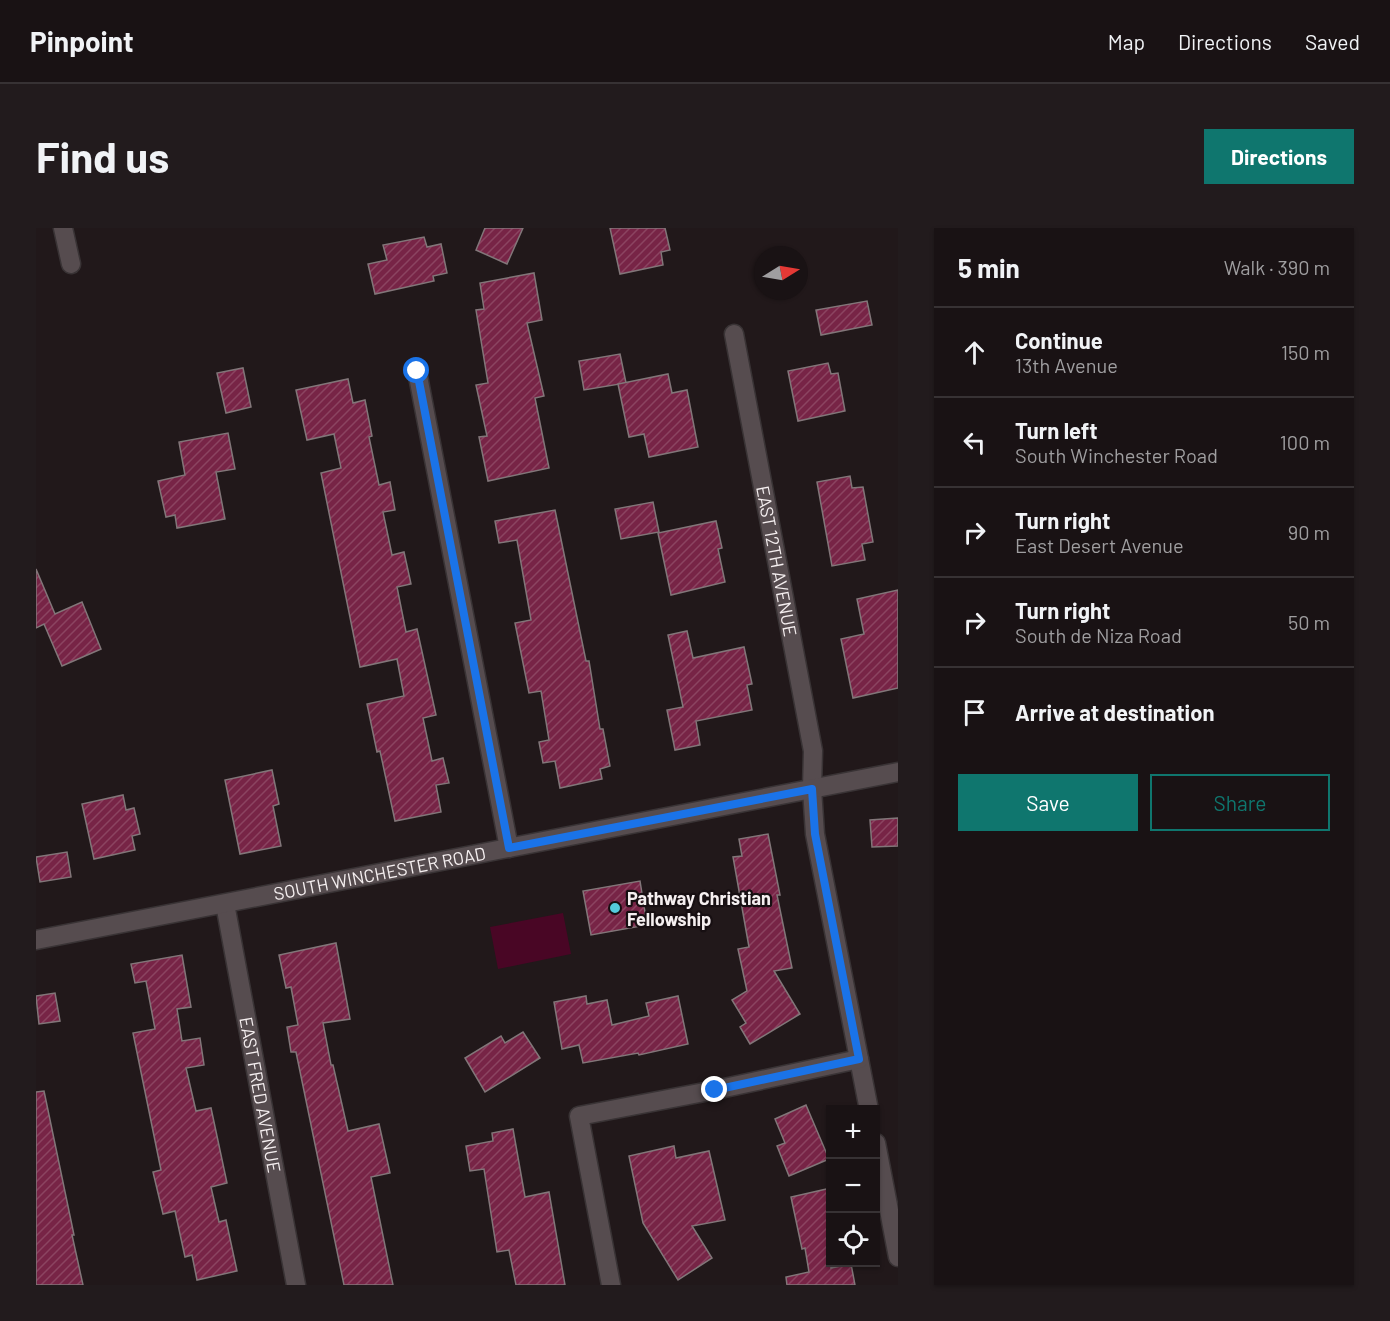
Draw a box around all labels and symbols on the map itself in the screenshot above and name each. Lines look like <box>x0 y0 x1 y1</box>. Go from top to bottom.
north arrow <box>754 246 808 300</box>
route start <box>403 357 429 383</box>
street label: EAST 12TH AVENUE <box>752 484 802 638</box>
street label: SOUTH WINCHESTER ROAD <box>272 842 487 904</box>
place label: Pathway Christian Fellowship <box>627 887 771 930</box>
marker: Pathway Christian Fellowship <box>608 901 622 915</box>
street label: EAST FRED AVENUE <box>235 1015 286 1174</box>
route end <box>701 1076 727 1102</box>

